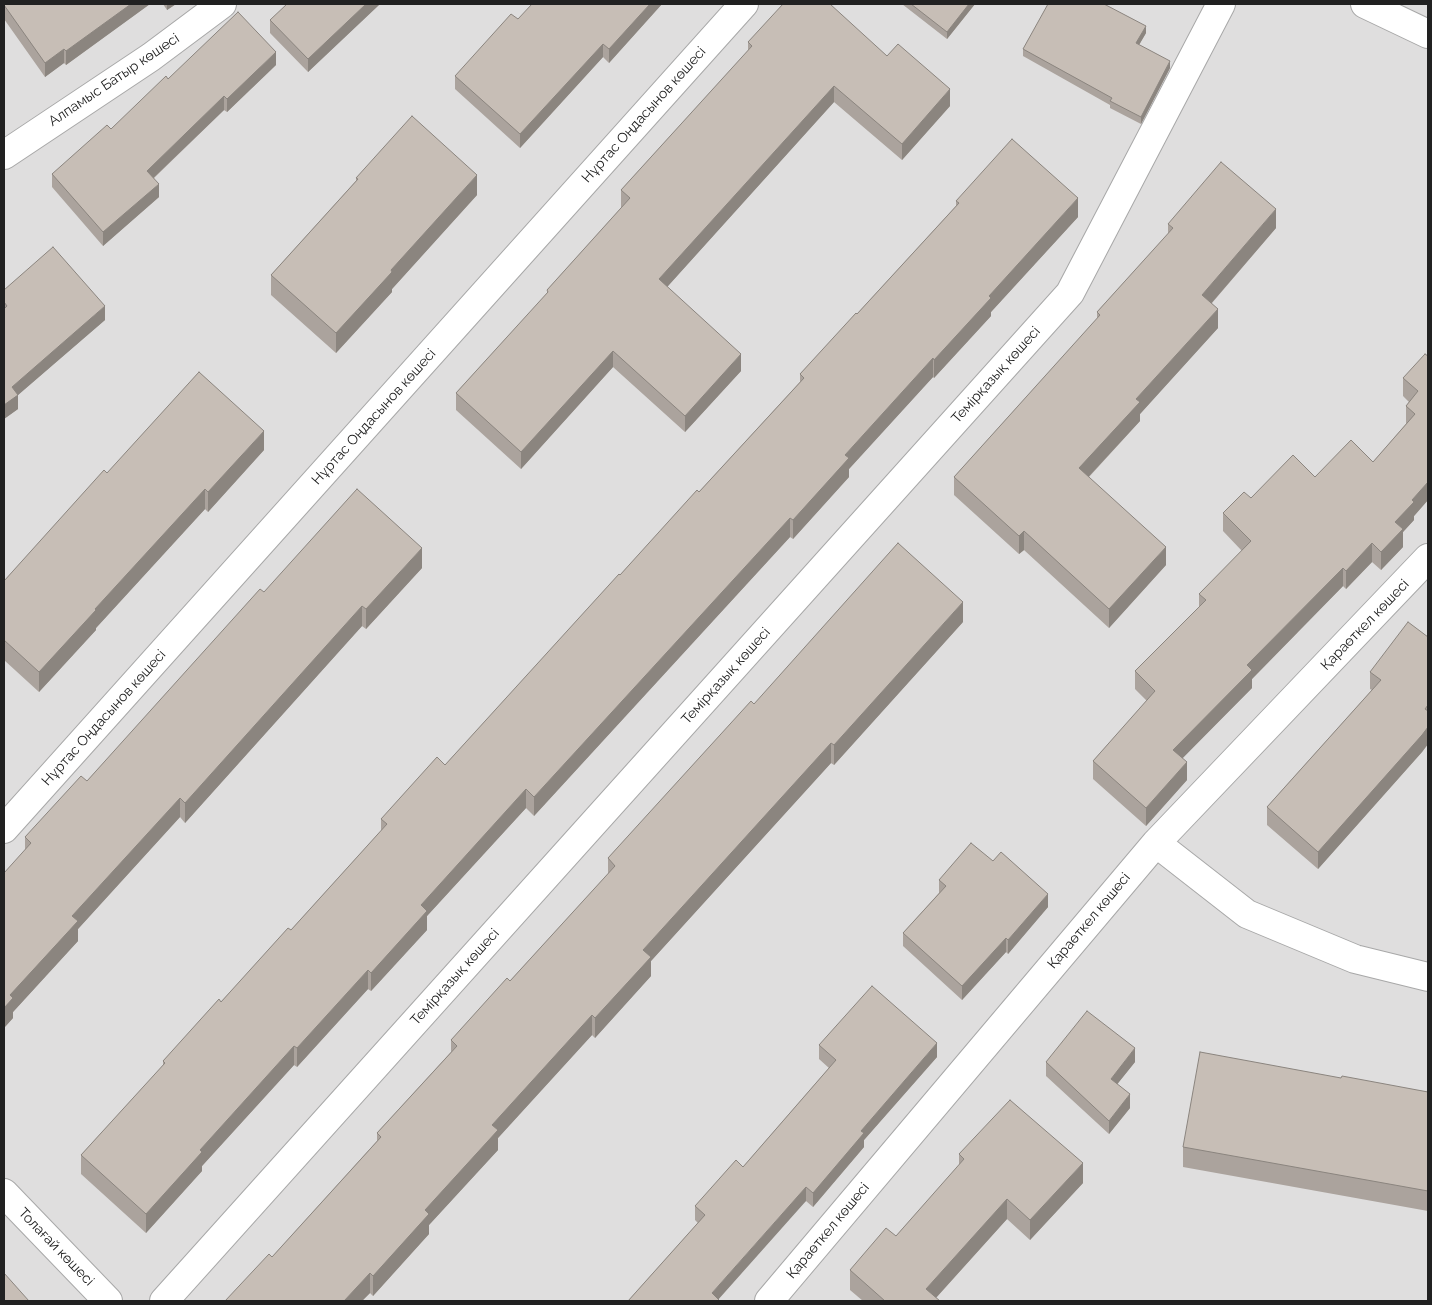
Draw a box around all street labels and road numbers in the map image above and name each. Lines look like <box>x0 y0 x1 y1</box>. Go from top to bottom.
street label: Алпамыс Батыр көшесі <box>45 30 183 130</box>
street label: Нұртас Оңдасынов көшесі <box>579 44 709 186</box>
street label: Темірқазық көшесі <box>948 323 1044 427</box>
street label: Нұртас Оңдасынов көшесі <box>309 346 439 488</box>
street label: Қараөткел көшесі <box>1317 576 1413 674</box>
street label: Темірқазық көшесі <box>678 624 774 728</box>
street label: Нұртас Оңдасынов көшесі <box>39 647 169 789</box>
street label: Қараөткел көшесі <box>1044 870 1134 972</box>
street label: Темірқазық көшесі <box>407 925 503 1029</box>
street label: Қараөткел көшесі <box>783 1180 873 1282</box>
street label: Толағай көшесі <box>15 1205 97 1289</box>

